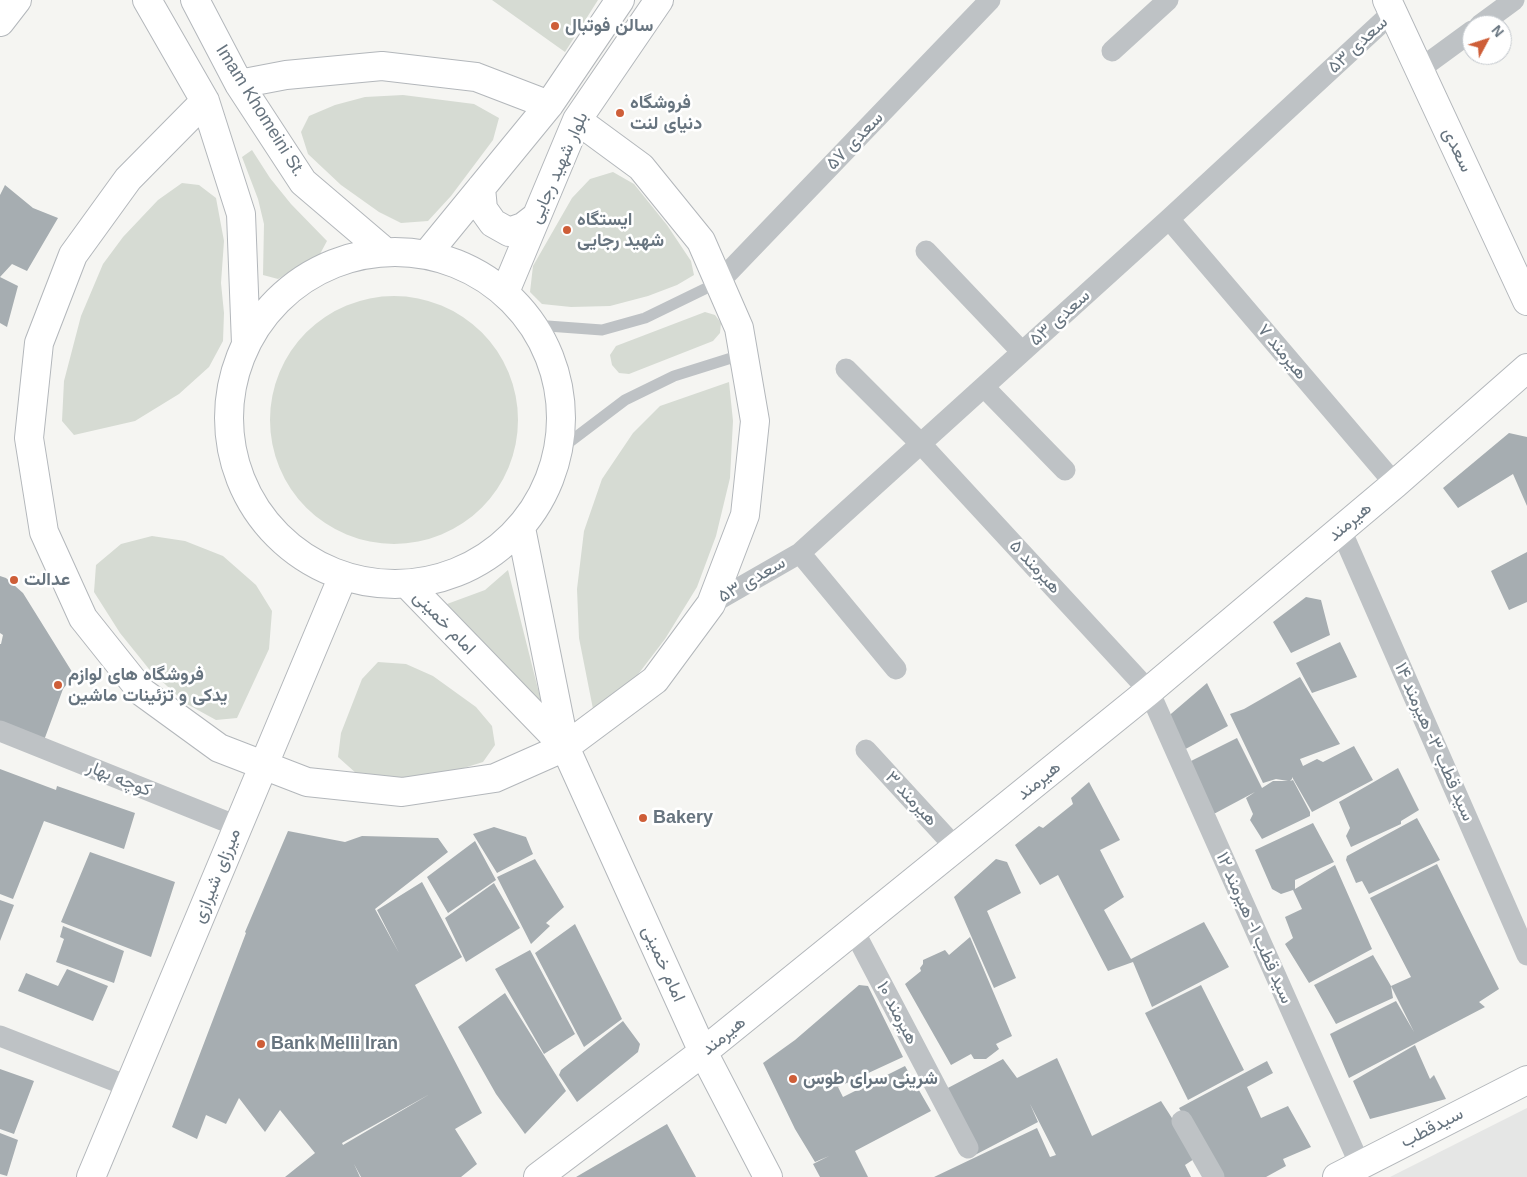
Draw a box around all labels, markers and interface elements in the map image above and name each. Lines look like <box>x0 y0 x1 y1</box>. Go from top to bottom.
street label: سعدی ۵۳ <box>1323 12 1393 78</box>
place label: سالن فوتبال <box>565 15 653 37</box>
north arrow <box>1462 15 1512 65</box>
marker: سالن فوتبال <box>549 20 561 32</box>
text: N <box>1488 22 1507 40</box>
street label: Imam Khomeini St. <box>211 41 309 181</box>
place label: فروشگاه دنیای لنت <box>630 92 702 134</box>
marker: فروشگاه دنیای لنت <box>614 107 626 119</box>
street label: سعدی ۵۷ <box>822 107 888 175</box>
street label: بلوار شهید رجایی <box>525 109 593 227</box>
street label: سعدی <box>1437 124 1477 176</box>
place label: ایستگاه شهید رجایی <box>577 209 664 252</box>
marker: ایستگاه شهید رجایی <box>561 224 573 236</box>
street label: سعدی ۵۳ <box>1025 285 1095 351</box>
street label: هیرمند ۷ <box>1253 320 1311 384</box>
street label: هیرمند <box>1324 498 1376 546</box>
street label: هیرمند ۵ <box>1005 535 1065 599</box>
street label: سعدی ۵۳ <box>714 552 790 608</box>
place label: عدالت <box>24 569 70 591</box>
marker: عدالت <box>8 574 20 586</box>
street label: امام خمینی <box>408 586 480 660</box>
street label: سید قطب ۳- هیرمند ۱۴ <box>1389 659 1479 825</box>
place label: فروشگاه های لوازم یدکی و تزئینات ماشین <box>68 664 228 706</box>
marker: فروشگاه های لوازم یدکی و تزئینات ماشین <box>52 679 64 691</box>
street label: کوچه بهار <box>84 756 154 802</box>
street label: هیرمند <box>1013 757 1065 805</box>
street label: هیرمند ۳ <box>880 767 942 831</box>
place label: Bakery <box>653 807 713 829</box>
marker: Bakery <box>637 812 649 824</box>
street label: میرزای شیرازی <box>188 825 246 927</box>
street label: سید قطب ۱- هیرمند ۱۲ <box>1211 849 1297 1007</box>
street label: امام خمینی <box>637 923 689 1005</box>
street label: هیرمند ۱۰ <box>871 978 923 1048</box>
street label: هیرمند <box>698 1012 750 1060</box>
place label: Bank Melli Iran <box>271 1033 398 1055</box>
marker: Bank Melli Iran <box>255 1038 267 1050</box>
place label: شرینی سرای طوس <box>803 1068 938 1090</box>
marker: شرینی سرای طوس <box>787 1073 799 1085</box>
street label: سیدقطب <box>1397 1103 1467 1153</box>

